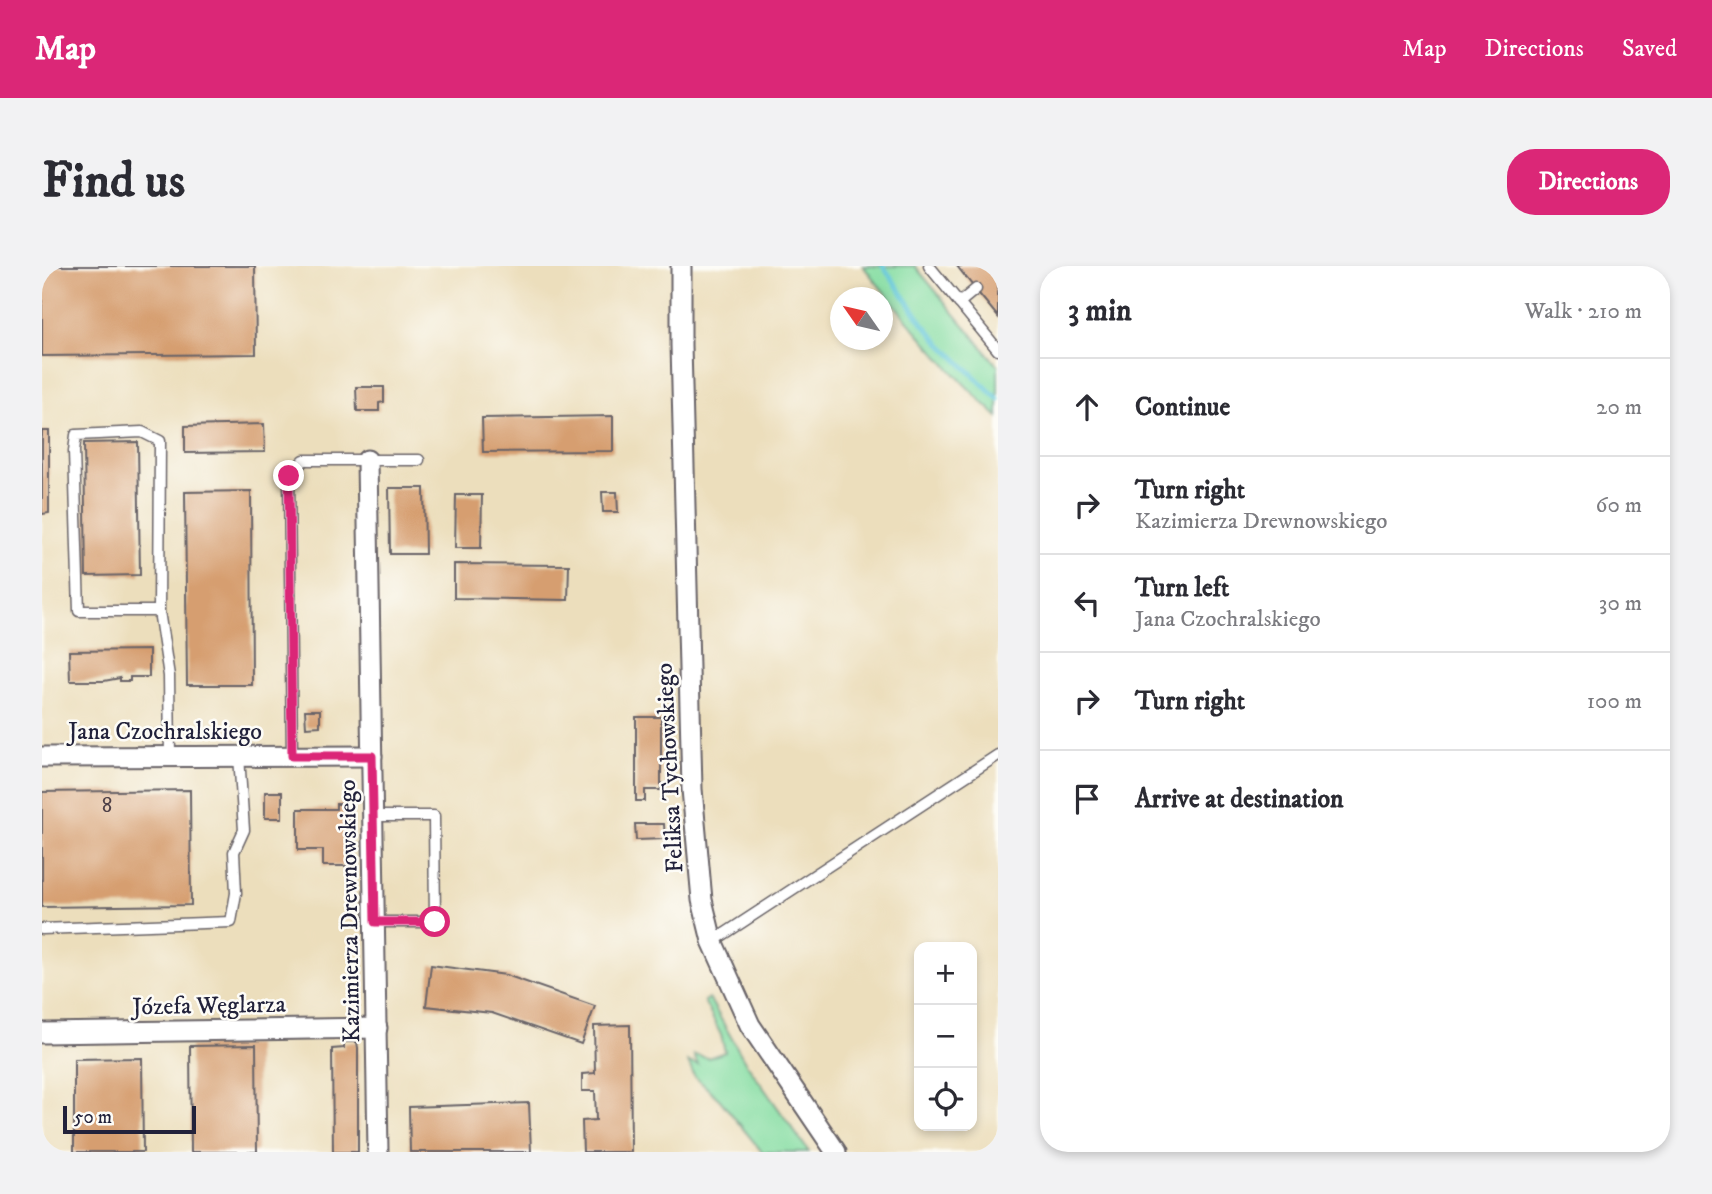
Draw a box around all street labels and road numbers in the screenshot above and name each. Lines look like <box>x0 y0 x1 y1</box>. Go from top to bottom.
street label: Feliksa Tychowskiego <box>650 662 690 874</box>
street label: Jana Czochralskiego <box>66 717 262 747</box>
street label: Kazimierza Drewnowskiego <box>333 779 367 1043</box>
street label: Józefa Węglarza <box>130 990 287 1022</box>

